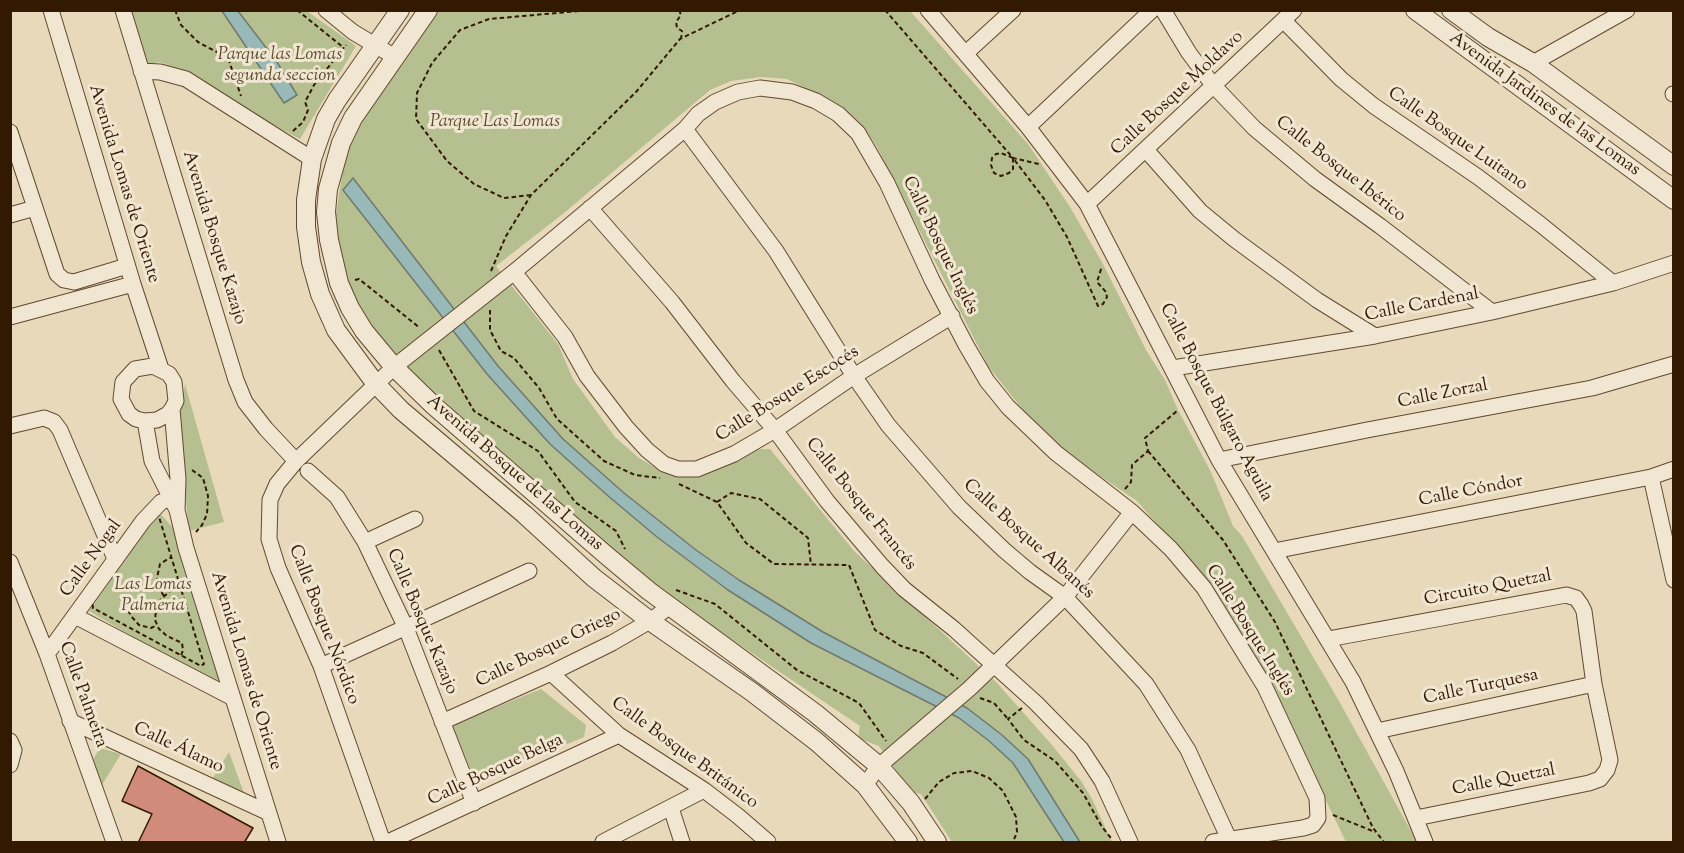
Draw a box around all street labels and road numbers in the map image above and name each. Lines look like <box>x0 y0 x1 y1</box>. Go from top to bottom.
street label: Calle Bosque Moldavo <box>1107 27 1249 161</box>
street label: Avenida Jardines de las Lomas <box>1444 28 1644 182</box>
street label: Avenida Lomas de Oriente <box>82 82 164 286</box>
street label: Calle Bosque Luitano <box>1383 83 1531 197</box>
street label: Calle Bosque Ibérico <box>1270 112 1410 228</box>
street label: Avenida Bosque Kazajo <box>176 148 250 328</box>
street label: Calle Bosque Inglés <box>896 173 982 319</box>
street label: Calle Cardenal <box>1363 284 1481 328</box>
street label: Calle Bosque Búlgaro Aguila <box>1154 300 1276 506</box>
street label: Calle Bosque Escocés <box>712 342 864 448</box>
street label: Calle Zorzal <box>1396 376 1490 414</box>
street label: Avenida Bosque de las Lomas <box>421 391 607 557</box>
street label: Calle Bosque Francés <box>800 434 920 576</box>
street label: Calle Cóndor <box>1417 471 1525 513</box>
street label: Calle Bosque Albanés <box>958 475 1098 605</box>
street label: Calle Nogal <box>57 516 127 602</box>
street label: Calle Bosque Nórdico <box>283 542 363 708</box>
street label: Calle Bosque Kazajo <box>380 546 462 698</box>
street label: Calle Bosque Inglés <box>1200 561 1298 701</box>
street label: Circuito Quetzal <box>1422 566 1554 612</box>
street label: Avenida Lomas de Oriente <box>204 569 286 773</box>
street label: Calle Bosque Griego <box>473 604 625 694</box>
street label: Calle Palmeira <box>53 639 111 751</box>
street label: Calle Turquesa <box>1422 665 1540 711</box>
street label: Calle Bosque Británico <box>606 693 762 815</box>
street label: Calle Álamo <box>129 719 227 779</box>
street label: Calle Bosque Belga <box>425 730 567 812</box>
street label: Calle Quetzal <box>1451 760 1557 802</box>

